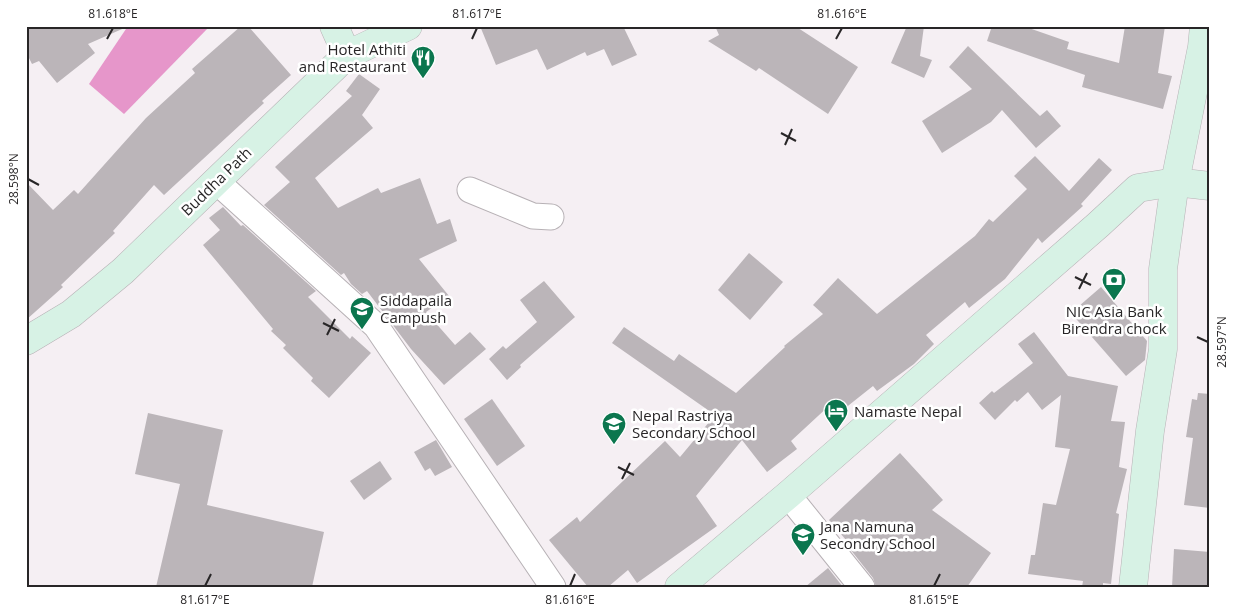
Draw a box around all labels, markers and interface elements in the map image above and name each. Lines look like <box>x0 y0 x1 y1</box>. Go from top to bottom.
text: 81.618°E <box>88 5 138 22</box>
text: 81.617°E <box>452 5 502 22</box>
text: 81.616°E <box>817 5 867 22</box>
place label: Hotel Athiti and Restaurant <box>299 39 406 76</box>
restaurant icon: Hotel Athiti and Restaurant <box>410 45 436 79</box>
street label: Buddha Path <box>176 142 256 220</box>
text: 28.598°N <box>5 153 22 205</box>
bank icon: NIC Asia Bank Birendra chock <box>1101 267 1127 301</box>
place label: Siddapaila Campush <box>380 290 452 327</box>
school or university icon: Siddapaila Campush <box>349 296 375 330</box>
place label: NIC Asia Bank Birendra chock <box>1061 301 1167 338</box>
text: 28.597°N <box>1213 316 1230 368</box>
hotel icon: Namaste Nepal <box>823 398 849 432</box>
place label: Namaste Nepal <box>854 401 962 421</box>
place label: Nepal Rastriya Secondary School <box>632 405 756 442</box>
school or university icon: Nepal Rastriya Secondary School <box>601 411 627 445</box>
place label: Jana Namuna Secondry School <box>818 516 935 553</box>
school or university icon: Jana Namuna Secondry School <box>790 522 816 556</box>
text: 81.617°E <box>180 591 230 608</box>
text: 81.616°E <box>545 591 595 608</box>
text: 81.615°E <box>909 591 959 608</box>

